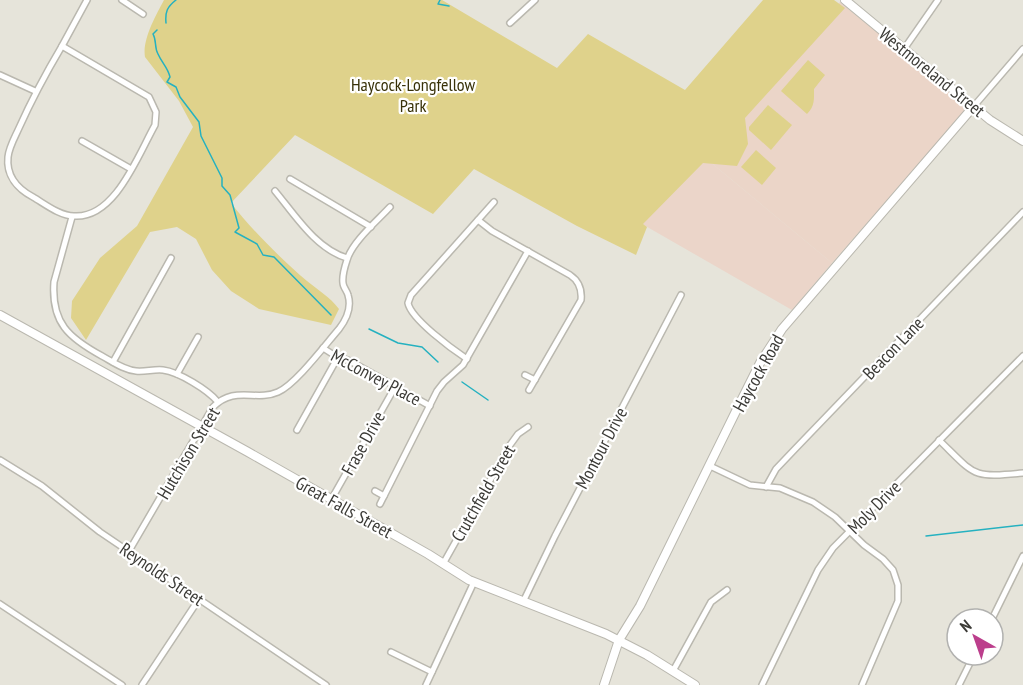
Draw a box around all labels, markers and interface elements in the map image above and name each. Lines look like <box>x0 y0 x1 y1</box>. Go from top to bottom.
street label: Westmoreland Street <box>874 22 990 122</box>
park label: Haycock-Longfellow Park <box>351 73 475 117</box>
street label: Beacon Lane <box>857 312 929 384</box>
street label: Haycock Road <box>727 330 789 416</box>
street label: McConvey Place <box>327 344 425 410</box>
street label: Hutchison Street <box>152 403 224 503</box>
street label: Montour Drive <box>570 403 632 493</box>
street label: Frase Drive <box>336 407 390 479</box>
street label: Crutchfield Street <box>446 440 520 546</box>
street label: Great Falls Street <box>291 471 397 543</box>
street label: Moly Drive <box>842 475 906 539</box>
street label: Reynolds Street <box>115 537 209 611</box>
north arrow <box>945 607 1005 667</box>
text: N <box>956 615 975 636</box>

